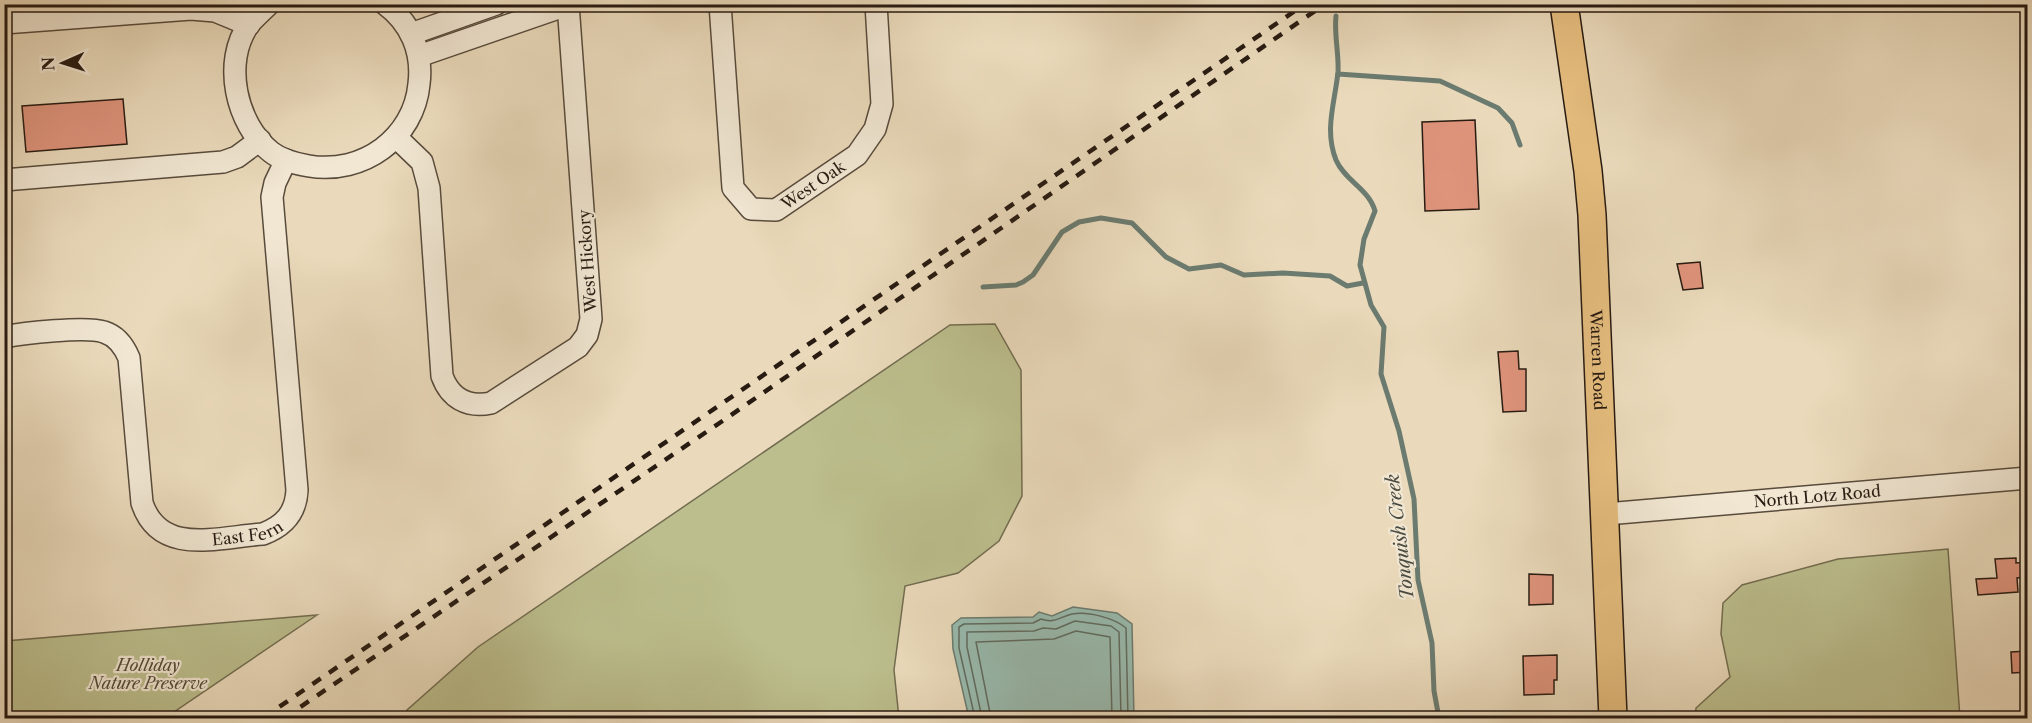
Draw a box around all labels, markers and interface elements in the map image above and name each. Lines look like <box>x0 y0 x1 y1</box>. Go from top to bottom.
north arrow <box>33 33 93 93</box>
text: N <box>38 56 58 71</box>
street label: West Oak <box>776 156 850 214</box>
street label: West Hickory <box>573 208 601 314</box>
street label: Warren Road <box>1586 308 1610 411</box>
water label: Tonquish Creek <box>1381 472 1419 601</box>
street label: North Lotz Road <box>1753 481 1882 511</box>
street label: East Fern <box>211 516 286 550</box>
park label: Holliday Nature Preserve <box>87 655 208 693</box>

